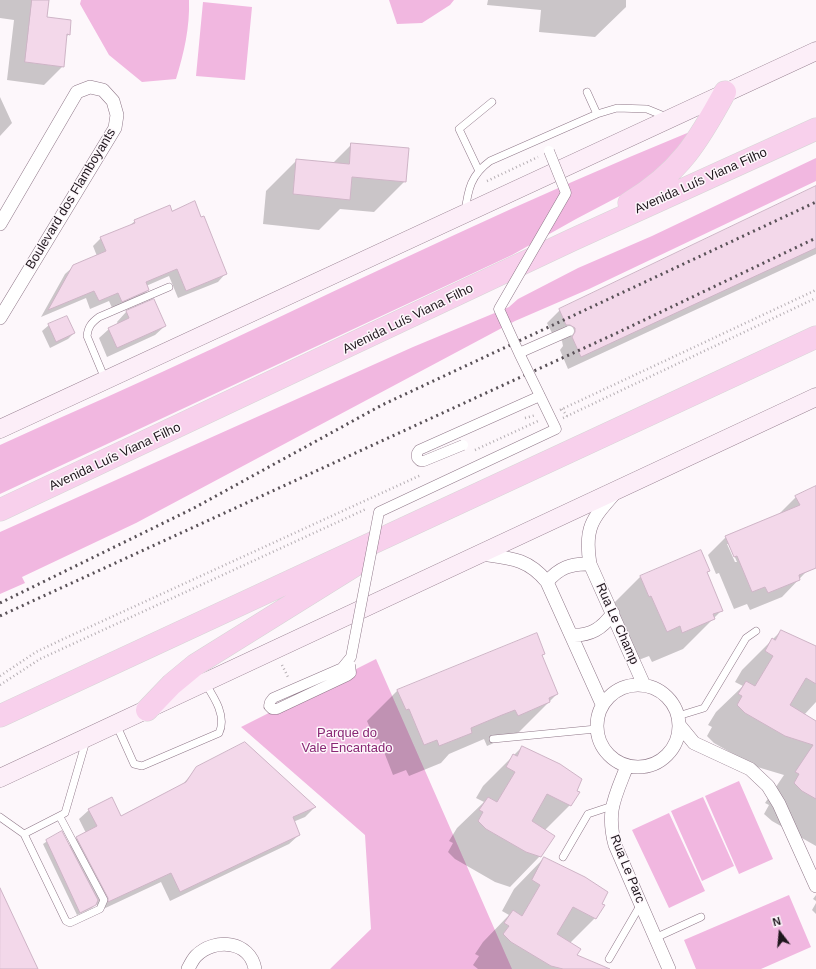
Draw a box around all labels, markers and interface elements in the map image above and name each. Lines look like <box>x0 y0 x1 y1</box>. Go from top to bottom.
street label: Boulevard dos Flamboyants <box>23 126 119 272</box>
street label: Avenida Luís Viana Filho <box>632 145 770 217</box>
street label: Avenida Luís Viana Filho <box>340 281 476 357</box>
street label: Avenida Luís Viana Filho <box>47 420 183 494</box>
street label: Rua Le Champ <box>592 581 642 667</box>
park label: Parque do Vale Encantado <box>302 725 392 756</box>
street label: Rua Le Parc <box>606 833 648 905</box>
north arrow <box>760 913 800 953</box>
text: N <box>771 915 782 928</box>

